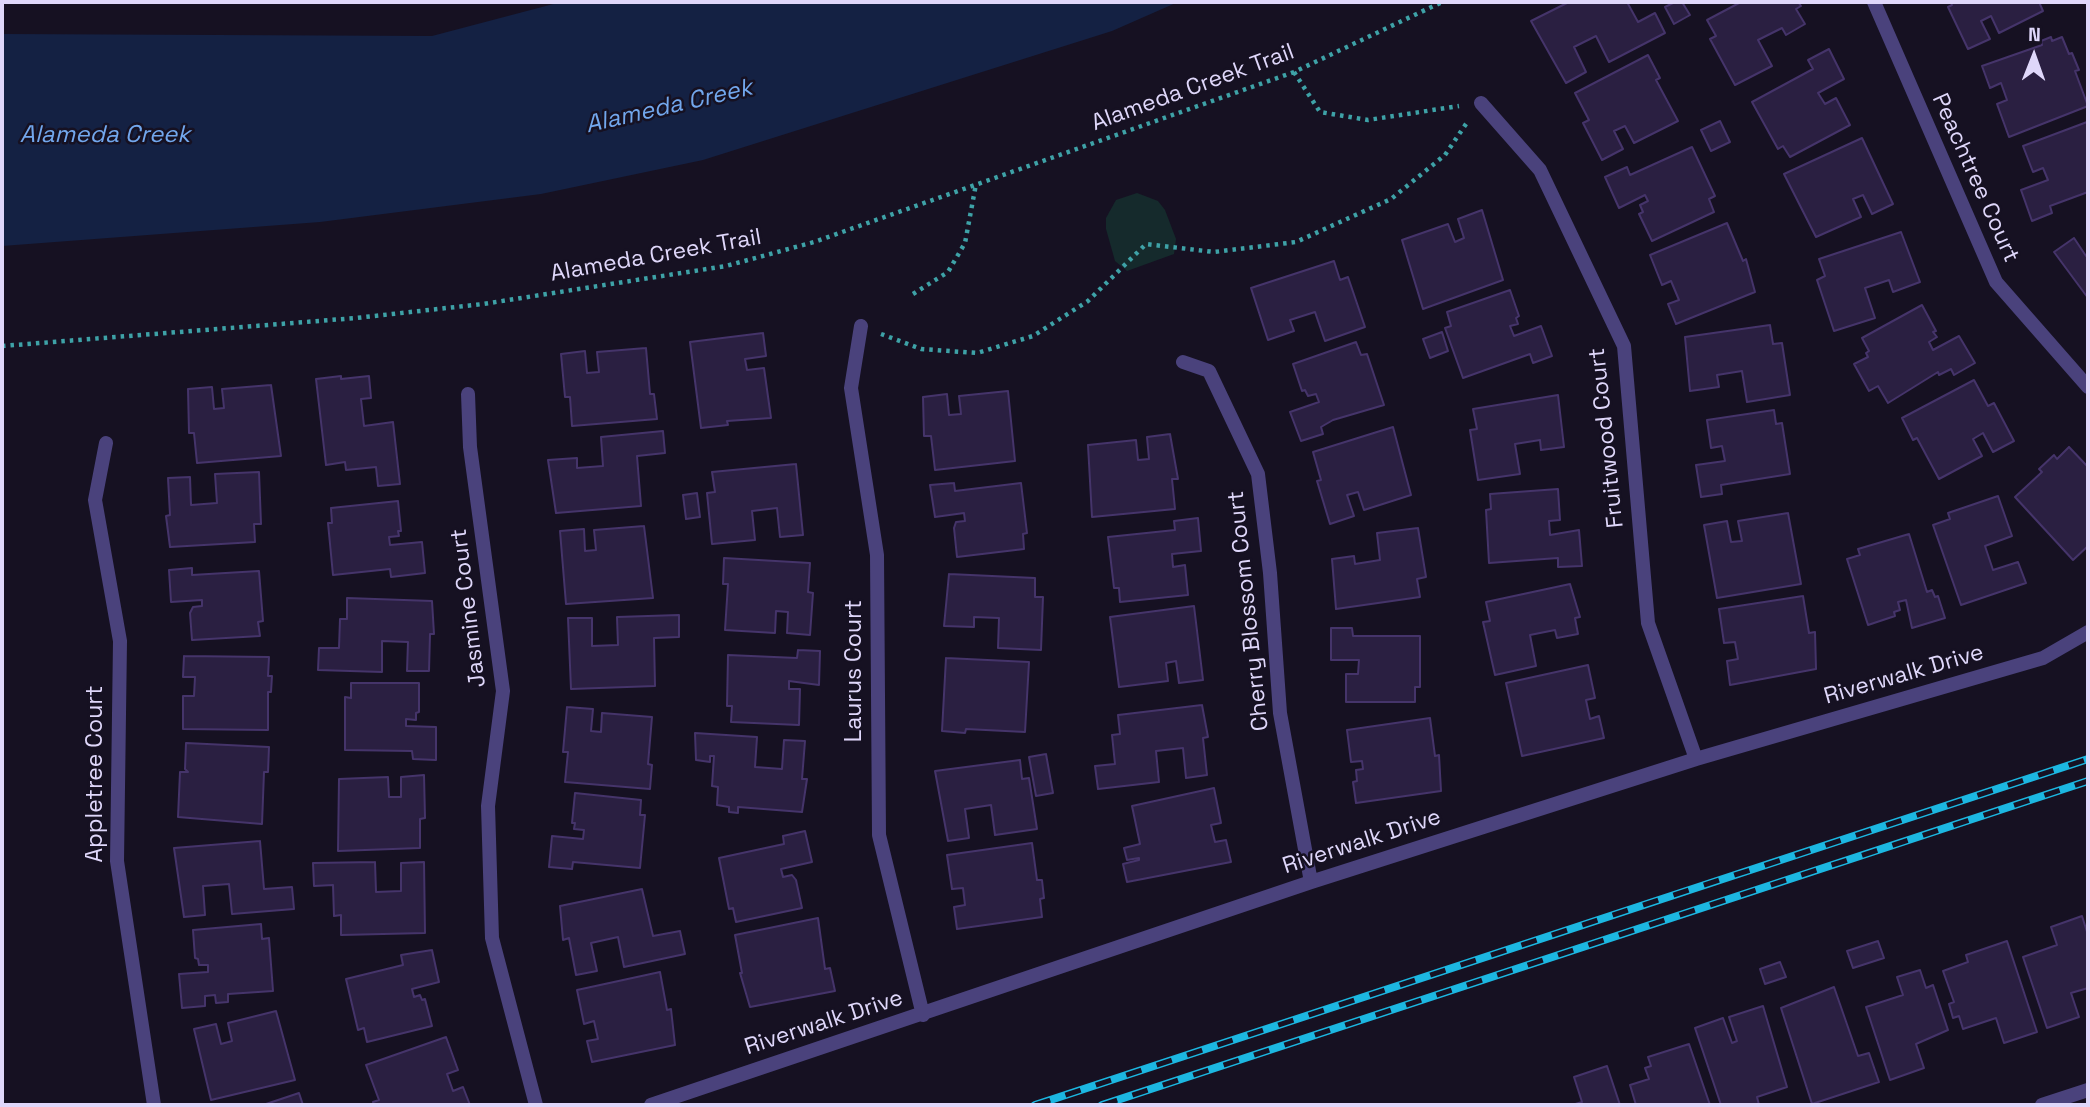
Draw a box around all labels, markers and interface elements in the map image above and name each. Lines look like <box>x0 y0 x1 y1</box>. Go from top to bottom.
north arrow <box>1999 21 2069 91</box>
text: N <box>2028 22 2041 47</box>
street label: Alameda Creek Trail <box>1088 38 1298 138</box>
water label: Alameda Creek <box>583 74 755 140</box>
street label: Peachtree Court <box>1925 89 2025 267</box>
water label: Alameda Creek <box>20 121 190 149</box>
street label: Alameda Creek Trail <box>548 224 764 288</box>
street label: Fruitwood Court <box>1584 347 1630 529</box>
street label: Cherry Blossom Court <box>1223 490 1275 732</box>
street label: Jasmine Court <box>446 527 492 689</box>
street label: Laurus Court <box>841 600 869 742</box>
street label: Riverwalk Drive <box>1821 639 1987 711</box>
street label: Appletree Court <box>82 685 110 863</box>
street label: Riverwalk Drive <box>1279 803 1445 881</box>
street label: Riverwalk Drive <box>741 984 907 1062</box>

